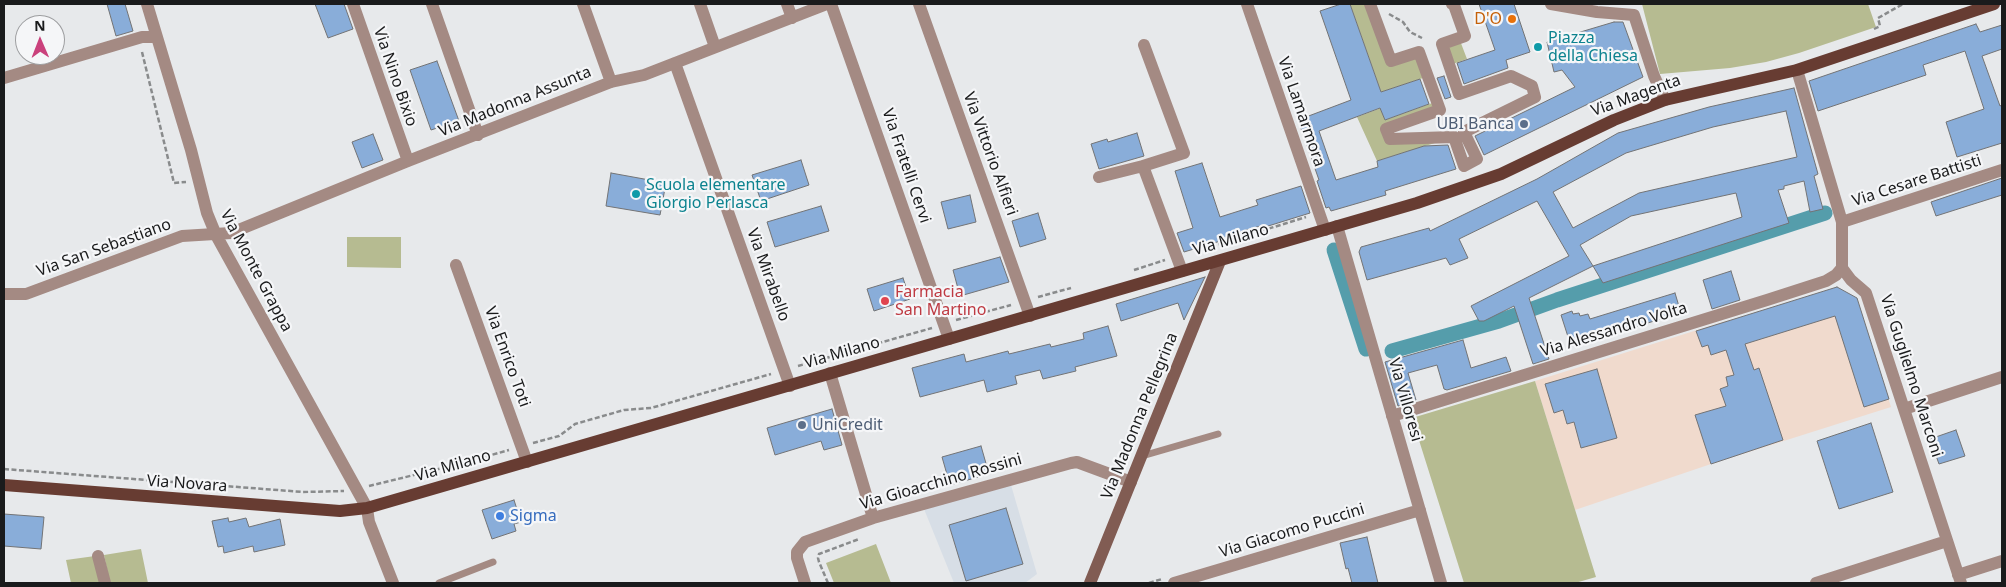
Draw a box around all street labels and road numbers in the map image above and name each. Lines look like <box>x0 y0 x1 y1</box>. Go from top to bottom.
street label: Via Nino Bixio <box>369 25 421 129</box>
street label: Via Lamarmora <box>1273 55 1329 169</box>
street label: Via Madonna Assunta <box>436 63 594 141</box>
street label: Via Magenta <box>1589 71 1683 121</box>
street label: Via Vittorio Alfieri <box>959 90 1021 218</box>
street label: Via Fratelli Cervi <box>877 106 935 226</box>
street label: Via Cesare Battisti <box>1850 151 1984 211</box>
street label: Via Monte Grappa <box>216 207 296 335</box>
street label: Via San Sebastiano <box>34 215 174 281</box>
street label: Via Milano <box>1191 220 1271 260</box>
street label: Via Mirabello <box>742 226 794 324</box>
street label: Via Guglielmo Marconi <box>1876 292 1946 460</box>
street label: Via Alessandro Volta <box>1538 299 1690 361</box>
street label: Via Enrico Toti <box>480 304 534 410</box>
street label: Via Madonna Pellegrina <box>1098 330 1182 502</box>
street label: Via Milano <box>802 333 882 373</box>
street label: Via Villoresi <box>1384 356 1426 444</box>
street label: Via Milano <box>413 446 493 486</box>
street label: Via Gioacchino Rossini <box>858 450 1024 514</box>
street label: Via Novara <box>146 472 228 496</box>
street label: Via Giacomo Puccini <box>1217 500 1367 562</box>

